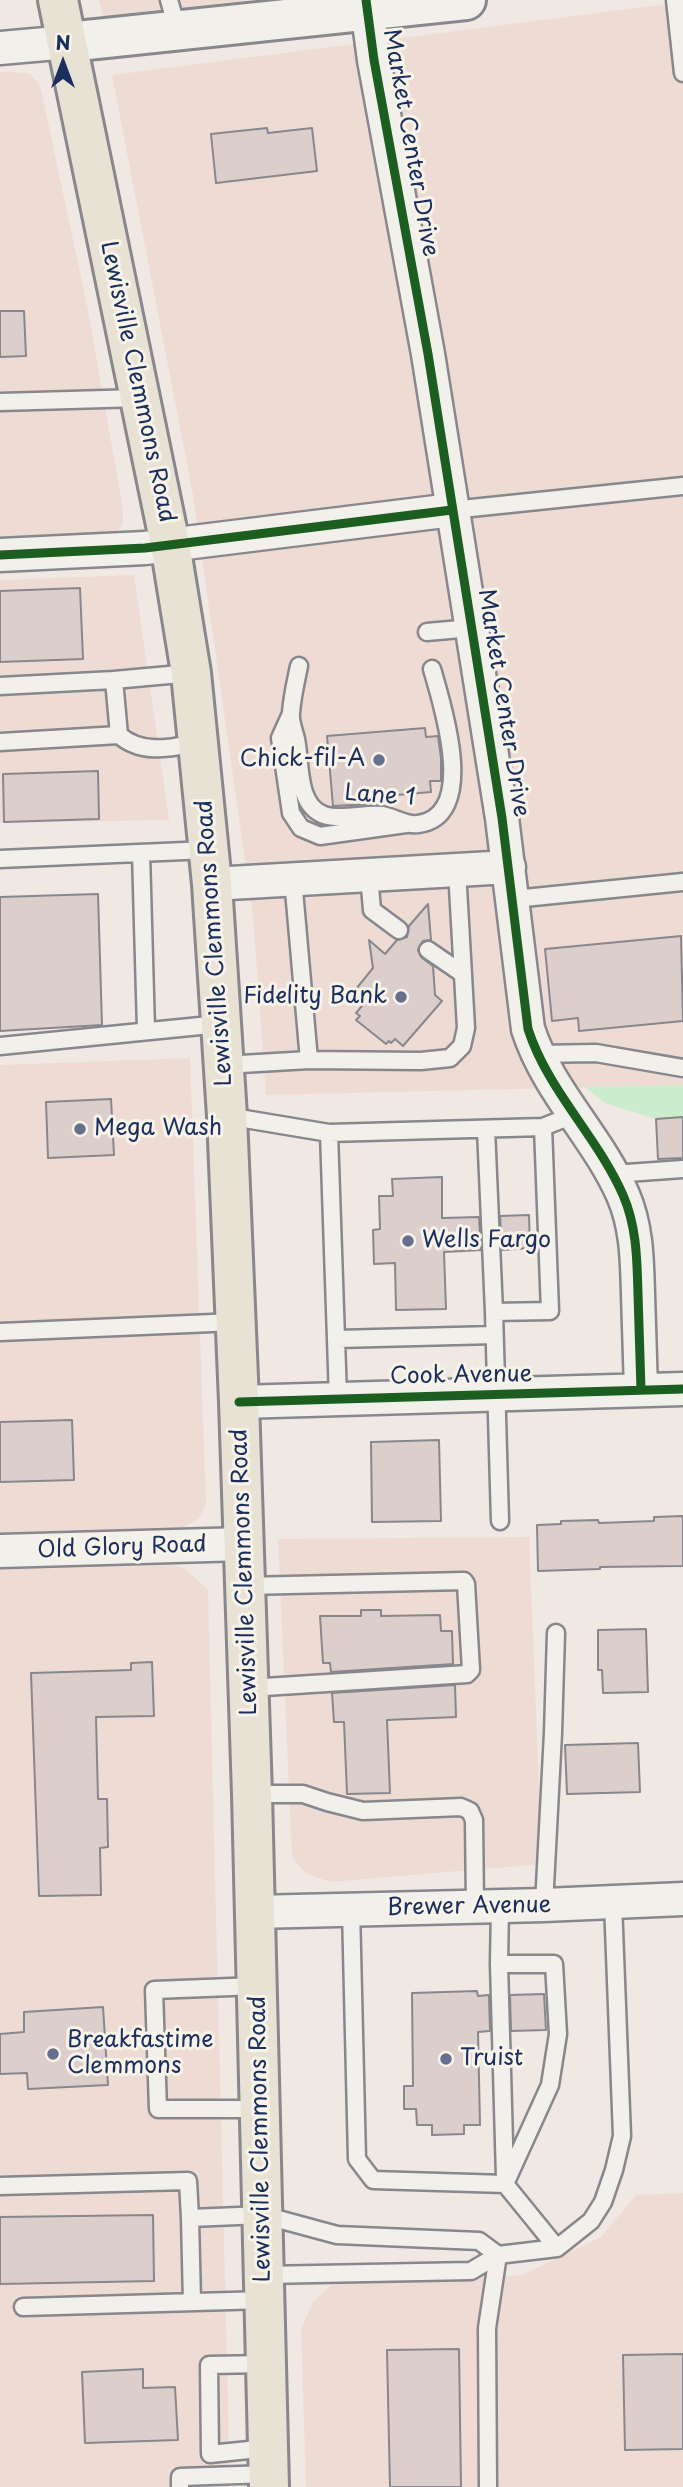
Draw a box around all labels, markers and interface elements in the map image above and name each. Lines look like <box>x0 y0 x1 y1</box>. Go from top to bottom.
street label: Market Center Drive <box>376 27 444 259</box>
north arrow <box>28 28 98 98</box>
text: N <box>55 28 71 56</box>
street label: Lewisville Clemmons Road <box>94 239 180 525</box>
street label: Market Center Drive <box>471 587 535 819</box>
place label: Chick-fil-A <box>240 746 365 774</box>
marker: Chick-fil-A <box>371 752 387 768</box>
street label: Lane 1 <box>343 780 417 812</box>
street label: Lewisville Clemmons Road <box>191 799 239 1087</box>
place label: Fidelity Bank <box>243 983 387 1011</box>
marker: Fidelity Bank <box>393 989 409 1005</box>
place label: Mega Wash <box>94 1115 222 1143</box>
marker: Mega Wash <box>72 1121 88 1137</box>
place label: Wells Fargo <box>422 1227 551 1255</box>
marker: Wells Fargo <box>400 1233 416 1249</box>
street label: Cook Avenue <box>390 1361 532 1391</box>
street label: Lewisville Clemmons Road <box>226 1428 264 1716</box>
street label: Old Glory Road <box>37 1531 207 1565</box>
street label: Brewer Avenue <box>387 1892 551 1922</box>
street label: Lewisville Clemmons Road <box>245 1995 277 2283</box>
place label: Breakfastime Clemmons <box>67 2027 213 2081</box>
place label: Truist <box>460 2045 523 2073</box>
marker: Breakfastime Clemmons <box>45 2046 61 2062</box>
marker: Truist <box>438 2051 454 2067</box>

